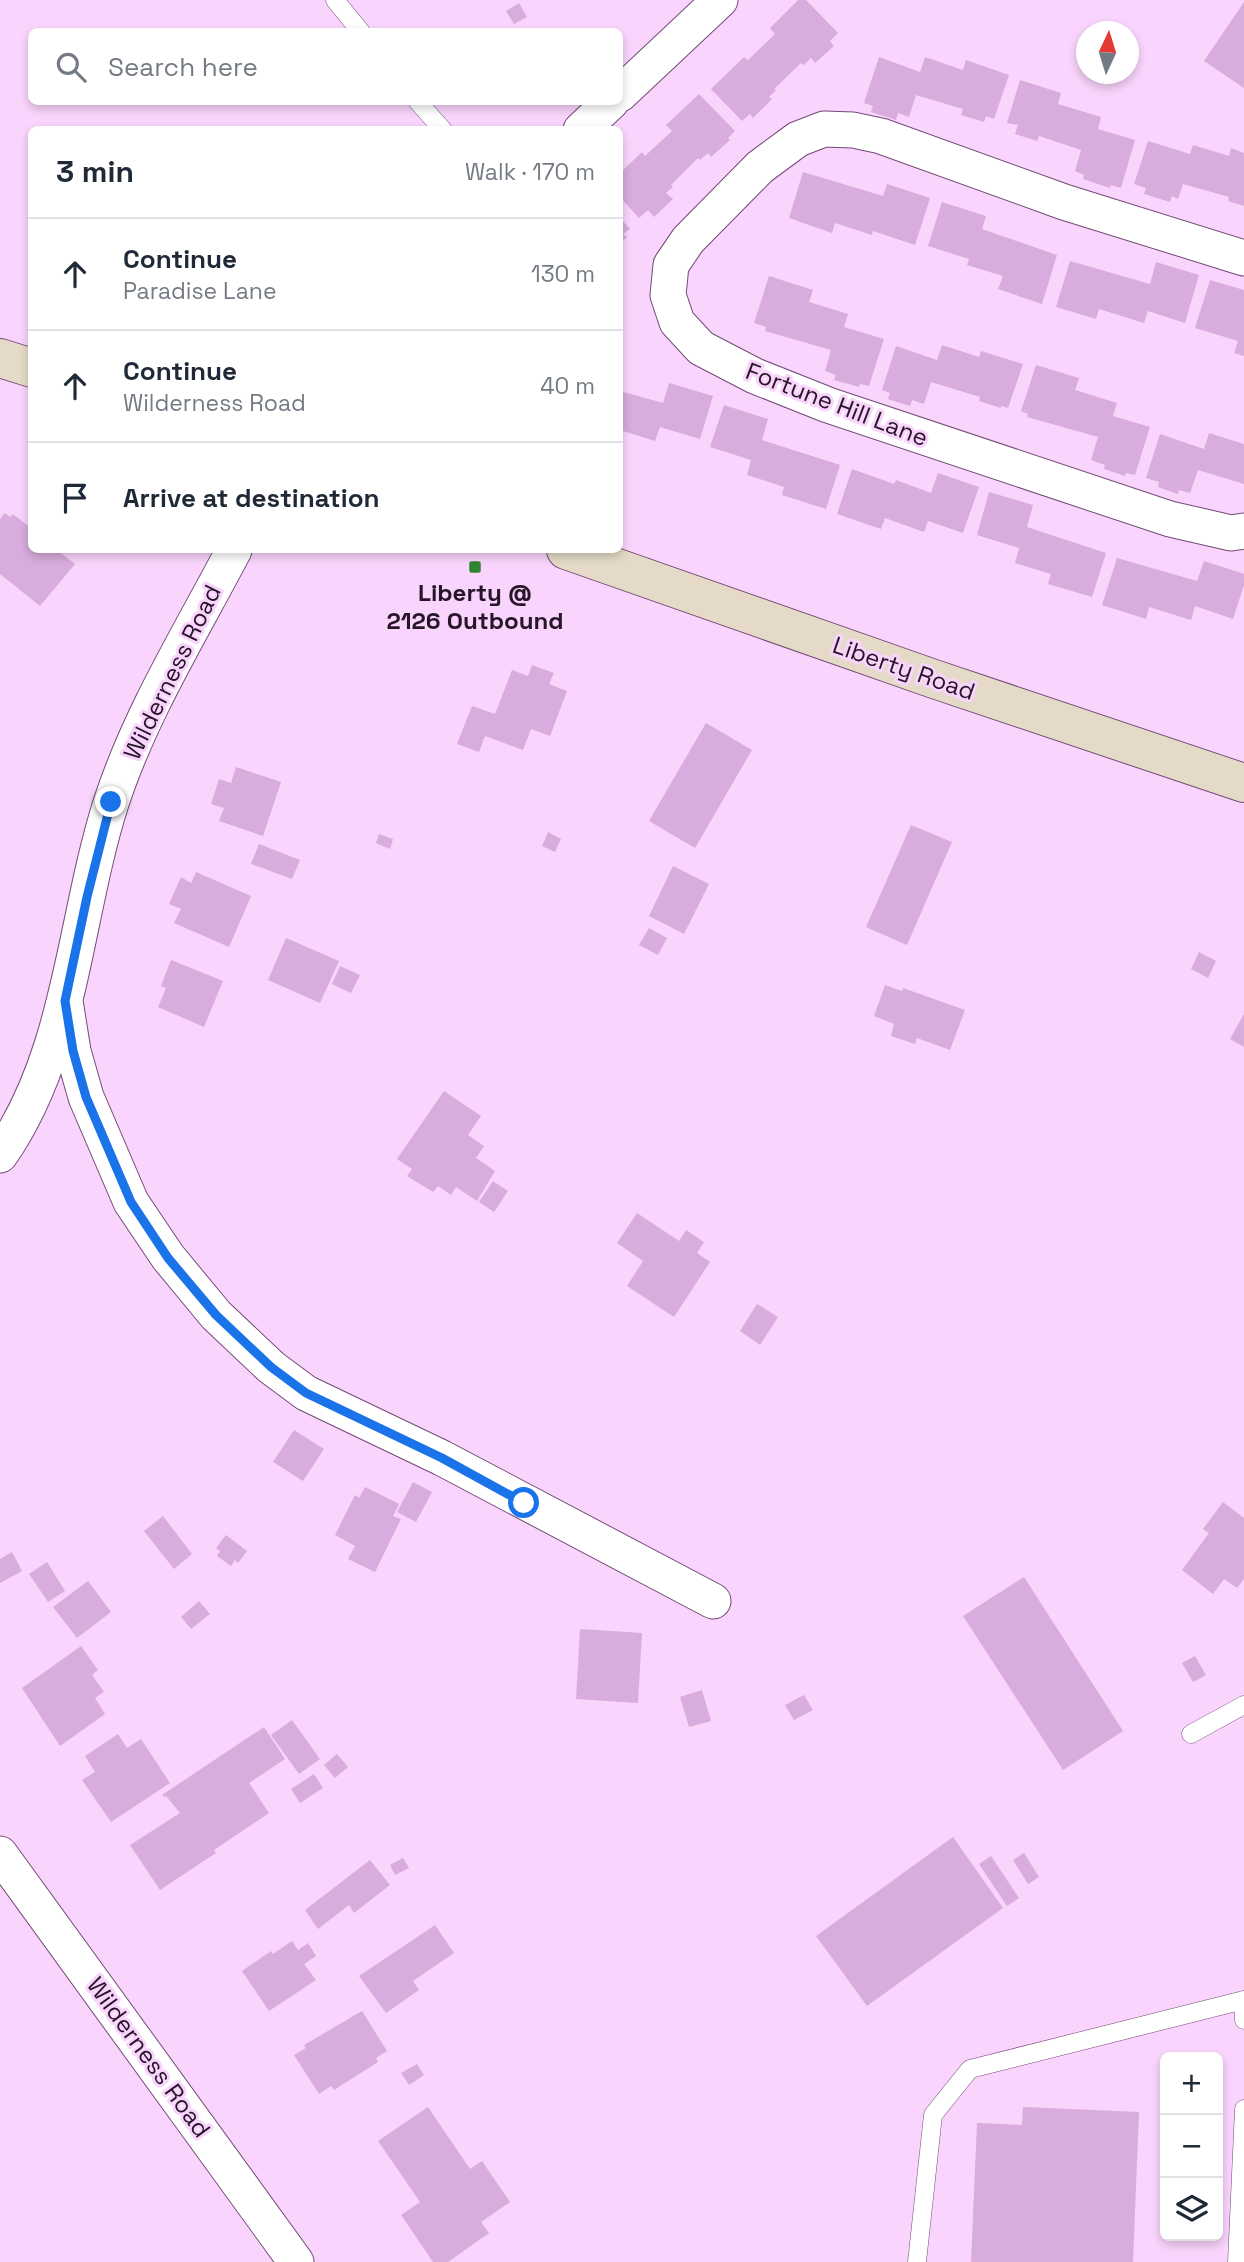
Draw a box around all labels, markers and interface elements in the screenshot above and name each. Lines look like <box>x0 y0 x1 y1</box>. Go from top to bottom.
north arrow <box>1076 21 1139 84</box>
search box <box>28 28 623 105</box>
icon: search <box>52 48 90 86</box>
text: Search here <box>108 50 258 84</box>
text: 3 min <box>56 152 134 191</box>
text: Walk · 170 m <box>465 157 595 187</box>
text: Continue <box>123 242 237 276</box>
icon: ahead <box>56 255 94 293</box>
text: 130 m <box>531 259 595 289</box>
text: Paradise Lane <box>123 276 277 306</box>
text: Continue <box>123 354 237 388</box>
street label: Fortune Hill Lane <box>741 355 933 453</box>
icon: ahead <box>56 367 94 405</box>
text: 40 m <box>540 371 595 401</box>
text: Wilderness Road <box>123 388 306 418</box>
icon: arrive <box>56 479 94 517</box>
text: Arrive at destination <box>123 481 380 515</box>
marker: Liberty @ 2126 Outbound <box>467 559 483 575</box>
place label: Liberty @ 2126 Outbound <box>386 577 564 636</box>
street label: Wilderness Road <box>116 579 228 765</box>
street label: Liberty Road <box>829 629 979 707</box>
route end <box>95 786 126 817</box>
route start <box>508 1487 539 1518</box>
street label: Wilderness Road <box>80 1971 218 2143</box>
map controls <box>1160 2052 1223 2241</box>
button: + <box>1160 2052 1223 2115</box>
button: − <box>1160 2115 1223 2178</box>
button: layers <box>1160 2178 1223 2241</box>

